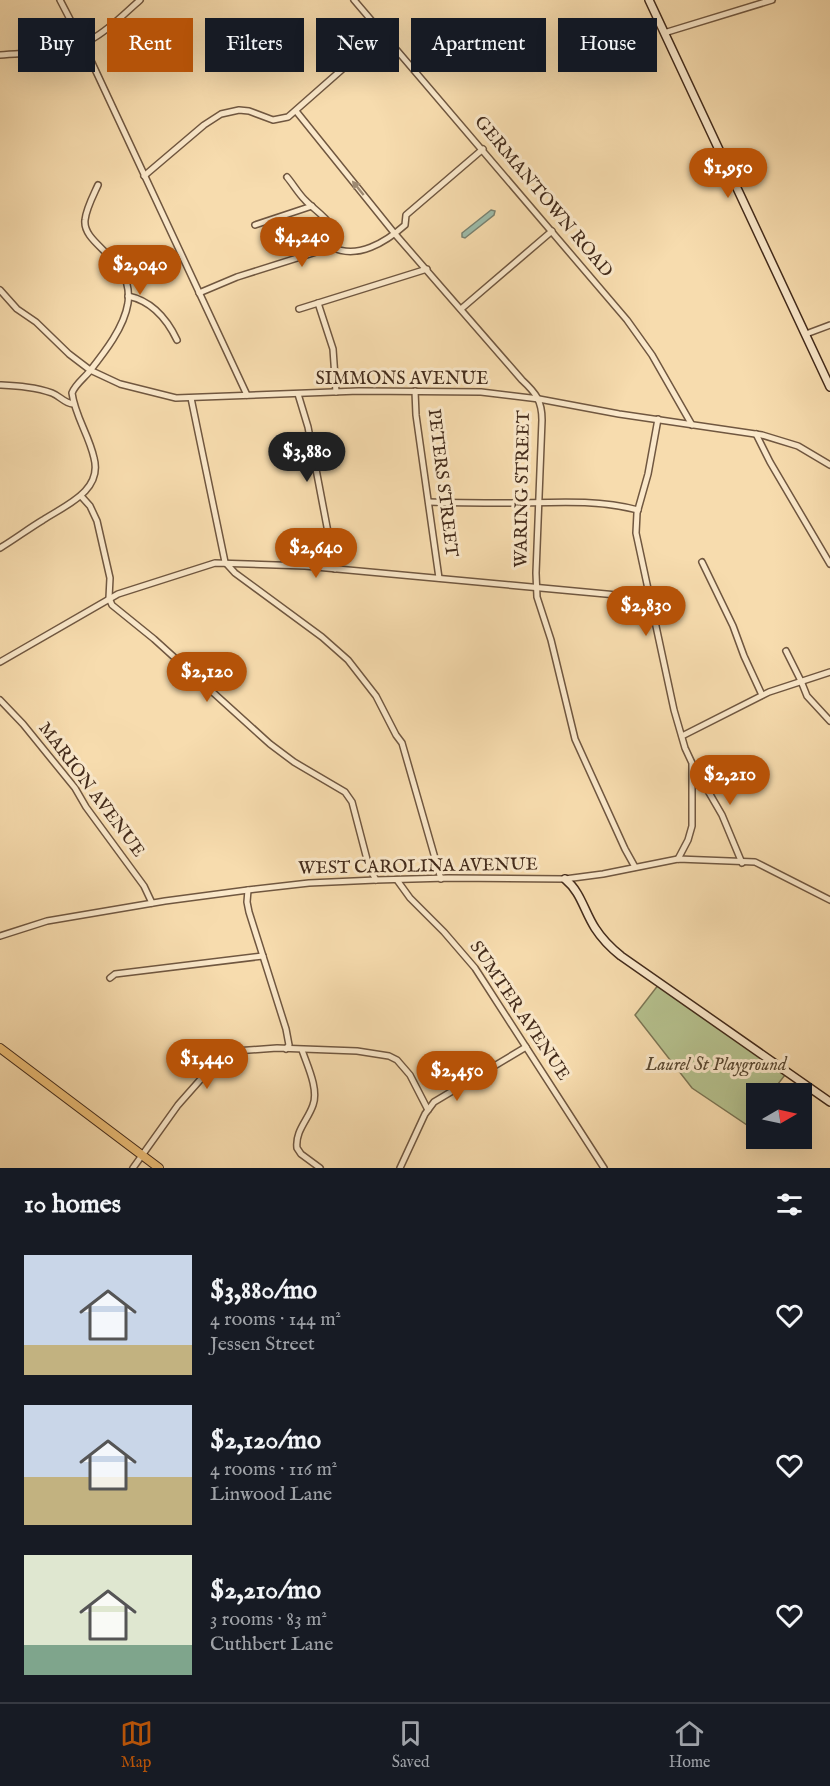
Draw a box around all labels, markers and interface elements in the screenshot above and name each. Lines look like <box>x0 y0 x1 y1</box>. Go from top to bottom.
chip: Buy <box>18 18 95 72</box>
chip: Rent <box>107 18 193 72</box>
chip: Filters <box>205 18 304 72</box>
chip: New <box>316 18 399 72</box>
chip: Apartment <box>411 18 546 72</box>
chip: House <box>558 18 657 72</box>
street label: GERMANTOWN ROAD <box>469 111 617 283</box>
pin: $1,950 <box>679 148 777 199</box>
text: $1,950 <box>703 155 753 180</box>
one-way arrow <box>352 180 365 196</box>
pin: $4,240 <box>253 217 351 268</box>
text: $4,240 <box>274 224 330 249</box>
pin: $2,040 <box>91 245 189 296</box>
text: $2,040 <box>112 252 168 277</box>
street label: SIMMONS AVENUE <box>316 368 488 391</box>
street label: PETERS STREET <box>421 408 463 558</box>
street label: WARING STREET <box>510 410 536 568</box>
pin: $3,880 <box>258 432 356 483</box>
text: $3,880 <box>282 439 332 464</box>
pin: $2,640 <box>267 528 365 579</box>
text: $2,640 <box>289 535 343 560</box>
pin: $2,830 <box>597 586 695 637</box>
text: $2,830 <box>621 593 671 618</box>
pin: $2,120 <box>158 652 256 703</box>
text: $2,120 <box>181 659 233 684</box>
street label: MARION AVENUE <box>33 718 149 862</box>
pin: $2,210 <box>681 755 779 806</box>
text: $2,210 <box>704 762 756 787</box>
street label: WEST CAROLINA AVENUE <box>298 853 538 881</box>
street label: SUMTER AVENUE <box>464 937 574 1085</box>
pin: $1,440 <box>158 1039 256 1090</box>
text: $1,440 <box>180 1046 234 1071</box>
pin: $2,450 <box>408 1051 506 1102</box>
park label: Laurel St Playground <box>645 1054 788 1077</box>
text: $2,450 <box>431 1058 483 1083</box>
north arrow <box>746 1083 812 1149</box>
map controls <box>746 1083 812 1149</box>
text: 10 homes <box>24 1188 121 1221</box>
icon: filters <box>773 1188 806 1221</box>
text: $3,880/mo <box>210 1274 317 1307</box>
icon: home <box>72 1279 144 1351</box>
icon: heart <box>773 1299 806 1332</box>
text: 4 rooms · 144 m² <box>210 1307 341 1332</box>
text: Jessen Street <box>210 1332 315 1357</box>
text: $2,120/mo <box>210 1424 321 1457</box>
icon: home <box>72 1429 144 1501</box>
icon: heart <box>773 1449 806 1482</box>
text: 4 rooms · 116 m² <box>210 1457 337 1482</box>
text: Linwood Lane <box>210 1482 332 1507</box>
text: $2,210/mo <box>210 1574 321 1607</box>
icon: home <box>72 1579 144 1651</box>
icon: heart <box>773 1599 806 1632</box>
text: 3 rooms · 83 m² <box>210 1607 327 1632</box>
text: Cuthbert Lane <box>210 1632 333 1657</box>
tab: Map <box>120 1717 153 1773</box>
tab: Saved <box>392 1717 430 1773</box>
tab: Home <box>669 1717 710 1773</box>

